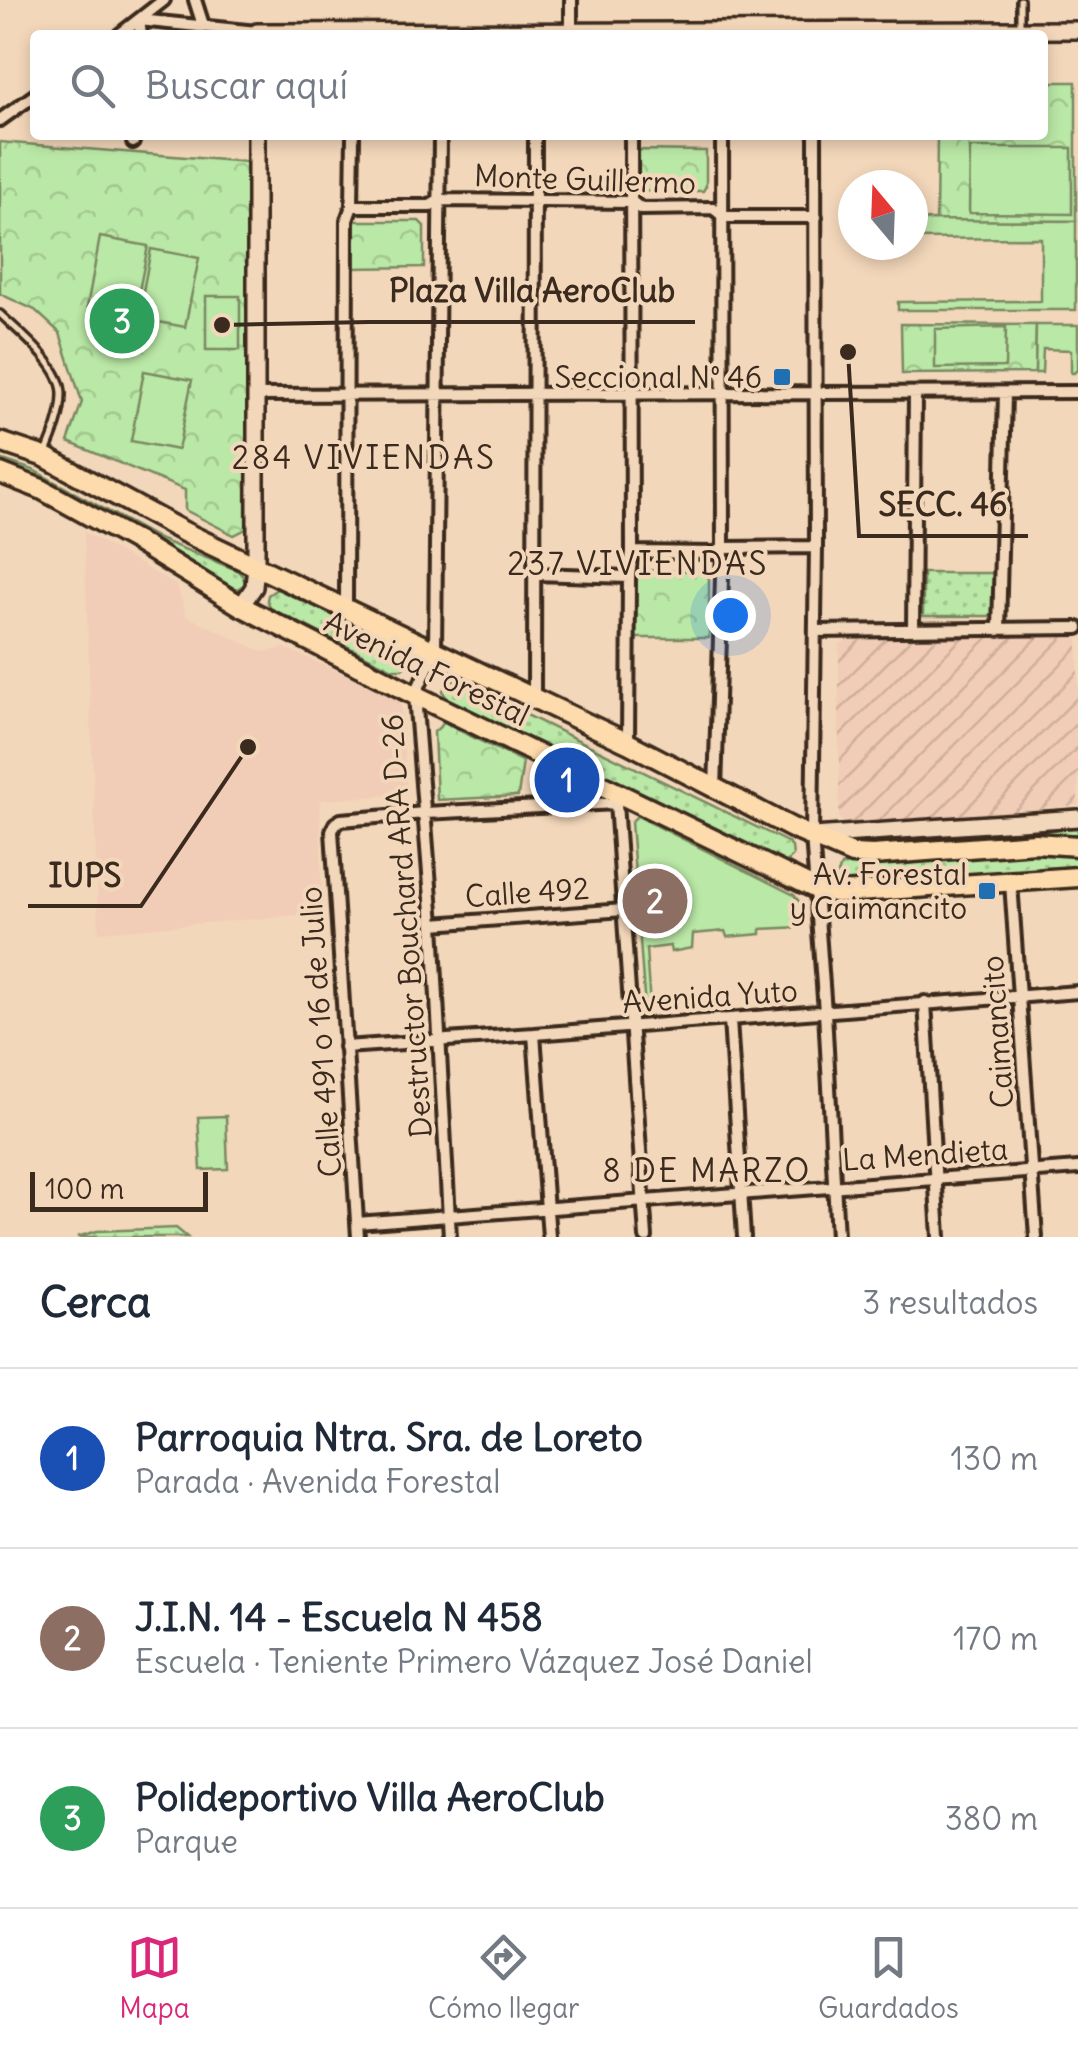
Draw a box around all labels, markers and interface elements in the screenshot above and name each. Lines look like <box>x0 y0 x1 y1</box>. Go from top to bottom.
search box <box>30 30 1048 140</box>
icon: search <box>65 58 120 113</box>
text: Buscar aquí <box>145 62 348 109</box>
street label: Monte Guillermo <box>473 156 697 202</box>
north arrow <box>838 170 928 260</box>
callout: Plaza Villa AeroClub <box>369 260 695 322</box>
text: Plaza Villa AeroClub <box>389 270 675 311</box>
pin: 3 <box>90 284 154 358</box>
place label: Seccional N° 46 <box>554 358 762 396</box>
marker: Seccional N° 46 <box>771 366 793 388</box>
district label: 284 VIVIENDAS <box>232 437 496 478</box>
callout: SECC. 46 <box>859 474 1028 536</box>
text: SECC. 46 <box>879 484 1007 525</box>
district label: 237 VIVIENDAS <box>507 543 769 584</box>
your location <box>705 590 756 641</box>
street label: Avenida Forestal <box>318 602 536 734</box>
street label: Destructor Bouchard ARA D-26 <box>372 713 440 1139</box>
pin: 1 <box>534 742 600 818</box>
callout: IUPS <box>28 844 141 906</box>
text: IUPS <box>49 855 121 896</box>
place label: Av. Forestal y Caimancito <box>790 855 967 927</box>
pin: 2 <box>622 864 688 938</box>
street label: Calle 492 <box>464 869 590 915</box>
marker: Av. Forestal y Caimancito <box>976 880 998 902</box>
street label: Calle 491 o 16 de Julio <box>291 885 349 1179</box>
street label: Caimancito <box>973 954 1021 1110</box>
street label: Avenida Yuto <box>621 971 799 1021</box>
street label: La Mendieta <box>841 1129 1009 1179</box>
district label: 8 DE MARZO <box>602 1150 812 1191</box>
scale bar <box>30 1167 208 1212</box>
text: 100 m <box>45 1171 124 1207</box>
text: Cerca <box>40 1276 151 1328</box>
text: 3 resultados <box>862 1282 1038 1323</box>
text: Parroquia Ntra. Sra. de Loreto <box>135 1414 643 1461</box>
text: 1 <box>66 1438 79 1479</box>
text: 130 m <box>950 1438 1038 1479</box>
text: Parada · Avenida Forestal <box>135 1461 500 1502</box>
text: J.I.N. 14 - Escuela N 458 <box>135 1594 543 1641</box>
text: 2 <box>64 1618 81 1659</box>
text: 170 m <box>953 1618 1038 1659</box>
text: Escuela · Teniente Primero Vázquez José Daniel <box>135 1641 813 1682</box>
text: Polideportivo Villa AeroClub <box>135 1774 605 1821</box>
text: 3 <box>63 1798 82 1839</box>
text: 380 m <box>945 1798 1038 1839</box>
text: Parque <box>135 1821 238 1862</box>
tab: Mapa <box>119 1930 190 2026</box>
tab: Cómo llegar <box>428 1930 580 2026</box>
tab: Guardados <box>818 1930 959 2026</box>

